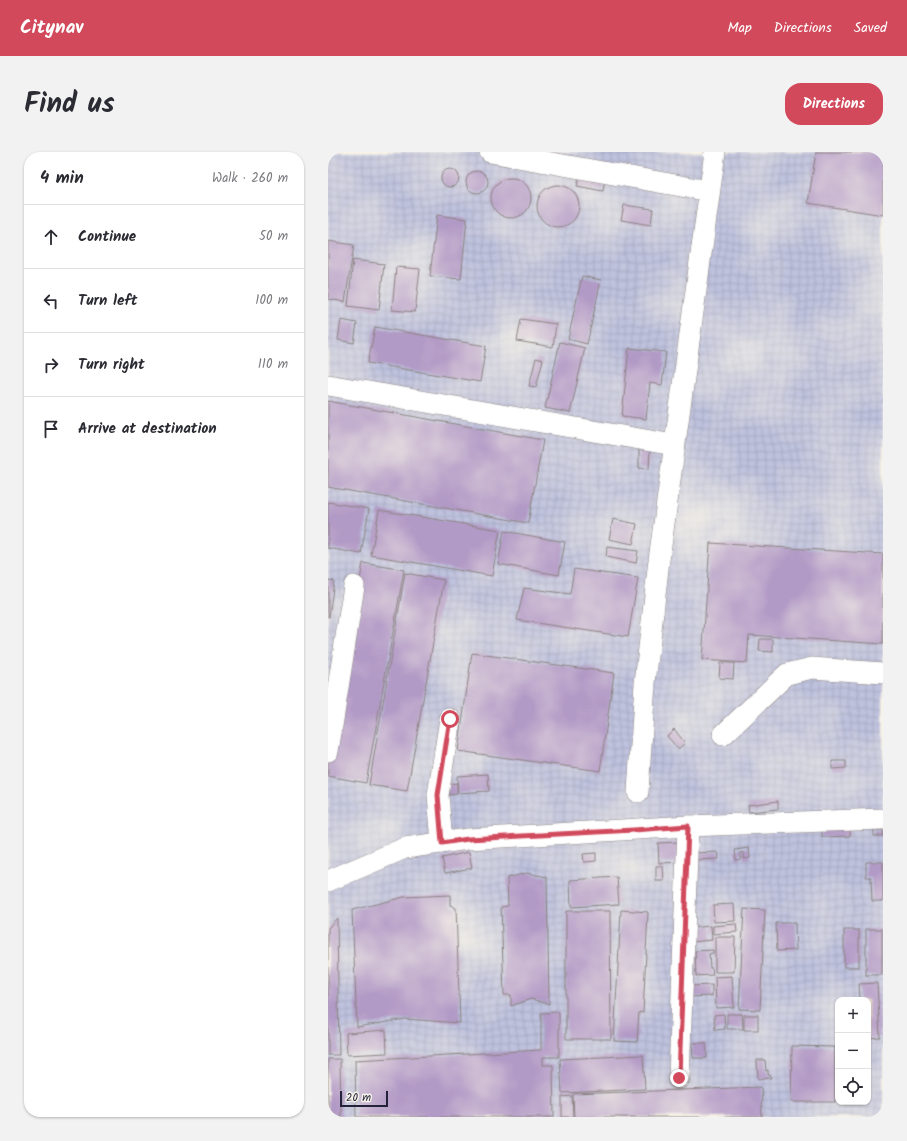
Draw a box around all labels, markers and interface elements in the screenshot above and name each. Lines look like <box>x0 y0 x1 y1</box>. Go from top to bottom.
text: Citynav <box>20 13 83 43</box>
text: Map <box>727 17 752 39</box>
text: Directions <box>774 17 832 39</box>
text: Saved <box>854 17 887 39</box>
text: Find us <box>24 82 115 127</box>
button: Directions <box>785 83 883 125</box>
text: 4 min <box>40 165 84 192</box>
text: Walk · 260 m <box>212 168 288 189</box>
text: Continue <box>78 225 136 249</box>
icon: ahead <box>40 226 62 248</box>
text: 50 m <box>259 226 288 247</box>
text: Turn left <box>78 289 138 313</box>
icon: left <box>40 290 62 312</box>
text: 100 m <box>255 290 288 311</box>
text: Turn right <box>78 353 145 377</box>
icon: right <box>40 354 62 376</box>
text: 110 m <box>258 354 288 375</box>
text: Arrive at destination <box>78 417 217 441</box>
icon: arrive <box>40 418 62 440</box>
route start <box>441 710 459 728</box>
map controls <box>835 997 871 1105</box>
button: + <box>835 997 871 1033</box>
button: − <box>835 1033 871 1069</box>
route end <box>670 1069 688 1087</box>
button: locate <box>835 1069 871 1105</box>
scale bar <box>340 1089 388 1108</box>
text: 20 m <box>346 1089 371 1107</box>

